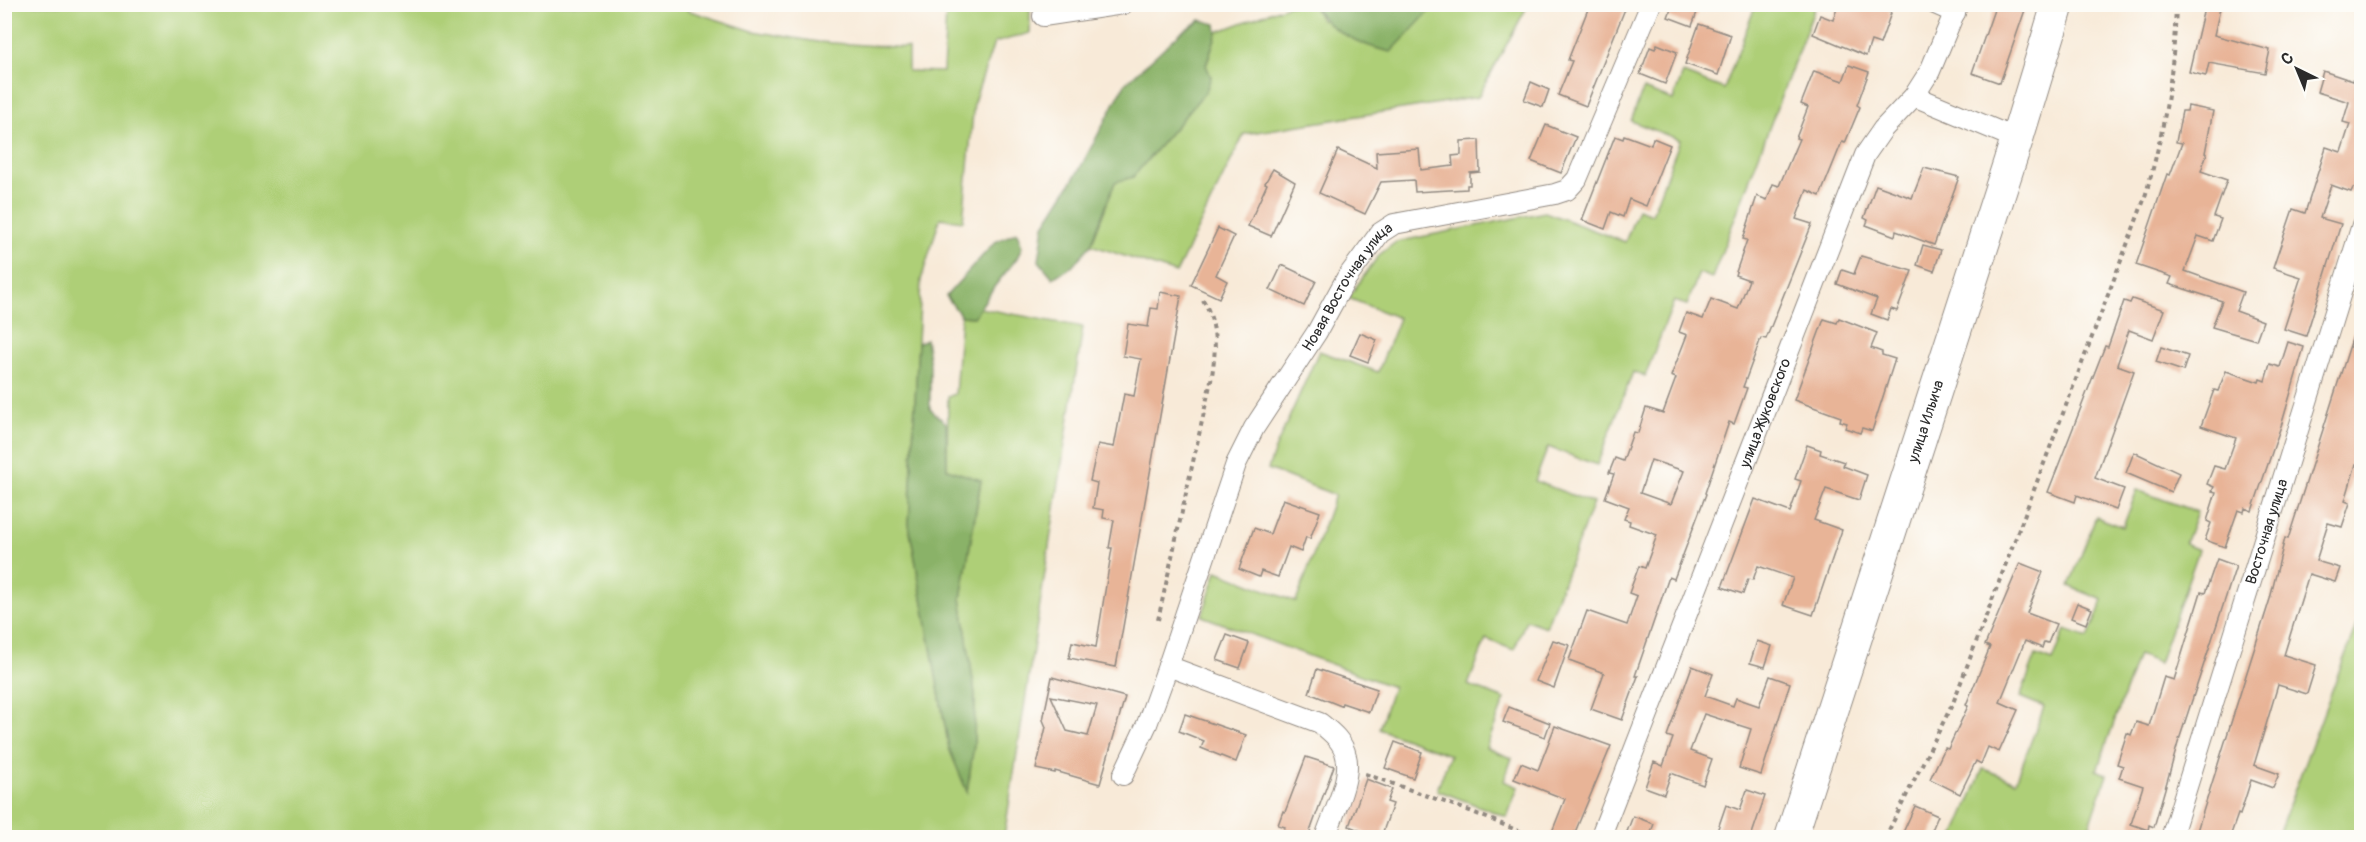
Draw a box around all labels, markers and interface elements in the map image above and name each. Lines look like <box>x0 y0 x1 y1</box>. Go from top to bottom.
north arrow <box>2267 39 2327 99</box>
text: С <box>2277 48 2298 69</box>
street label: Новая Восточная улица <box>1298 218 1396 355</box>
street label: улица Жуковского <box>1735 356 1795 471</box>
street label: улица Ильича <box>1904 378 1948 466</box>
street label: Восточная улица <box>2242 477 2292 587</box>

